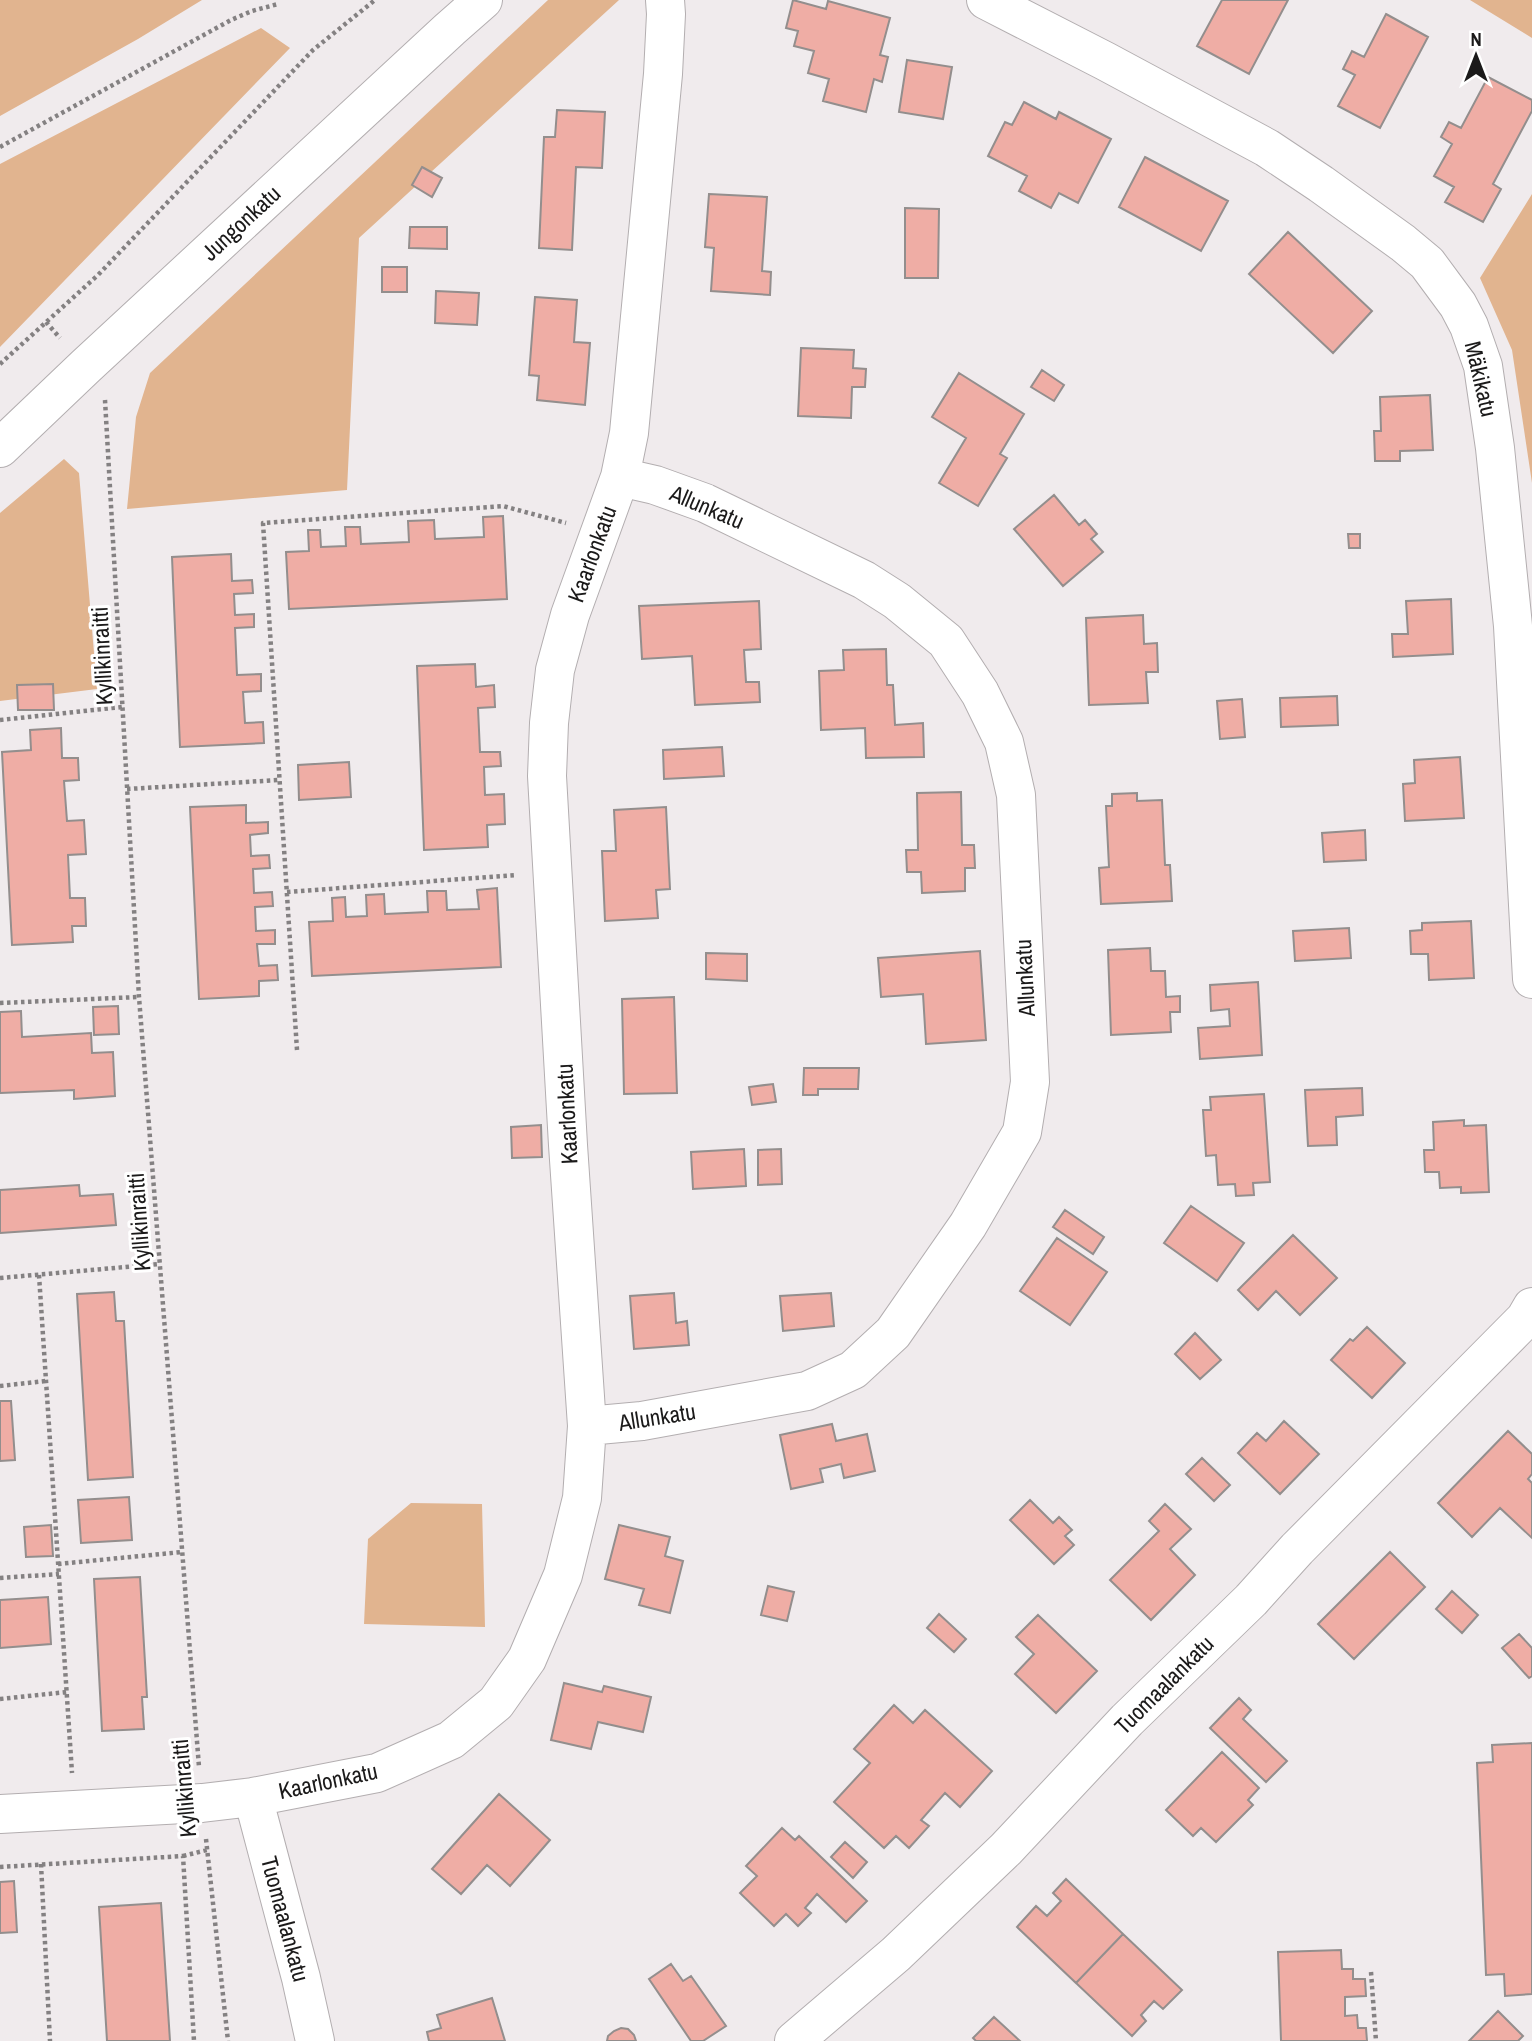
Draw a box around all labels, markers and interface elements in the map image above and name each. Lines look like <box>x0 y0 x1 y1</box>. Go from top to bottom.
north arrow <box>1441 21 1511 91</box>
text: N <box>1470 26 1482 52</box>
street label: Jungonkatu <box>194 178 287 267</box>
street label: Mäkikatu <box>1458 338 1505 420</box>
street label: Allunkatu <box>665 477 749 536</box>
street label: Kaarlonkatu <box>560 501 623 606</box>
street label: Kyllikinraitti <box>83 606 120 706</box>
street label: Allunkatu <box>1007 938 1042 1019</box>
street label: Kaarlonkatu <box>548 1063 585 1165</box>
street label: Kyllikinraitti <box>120 1172 157 1272</box>
street label: Allunkatu <box>615 1395 698 1438</box>
street label: Tuomaalankatu <box>1107 1628 1220 1741</box>
street label: Kyllikinraitti <box>164 1738 203 1838</box>
street label: Kaarlonkatu <box>275 1755 380 1806</box>
street label: Tuomaalankatu <box>254 1853 317 1985</box>

